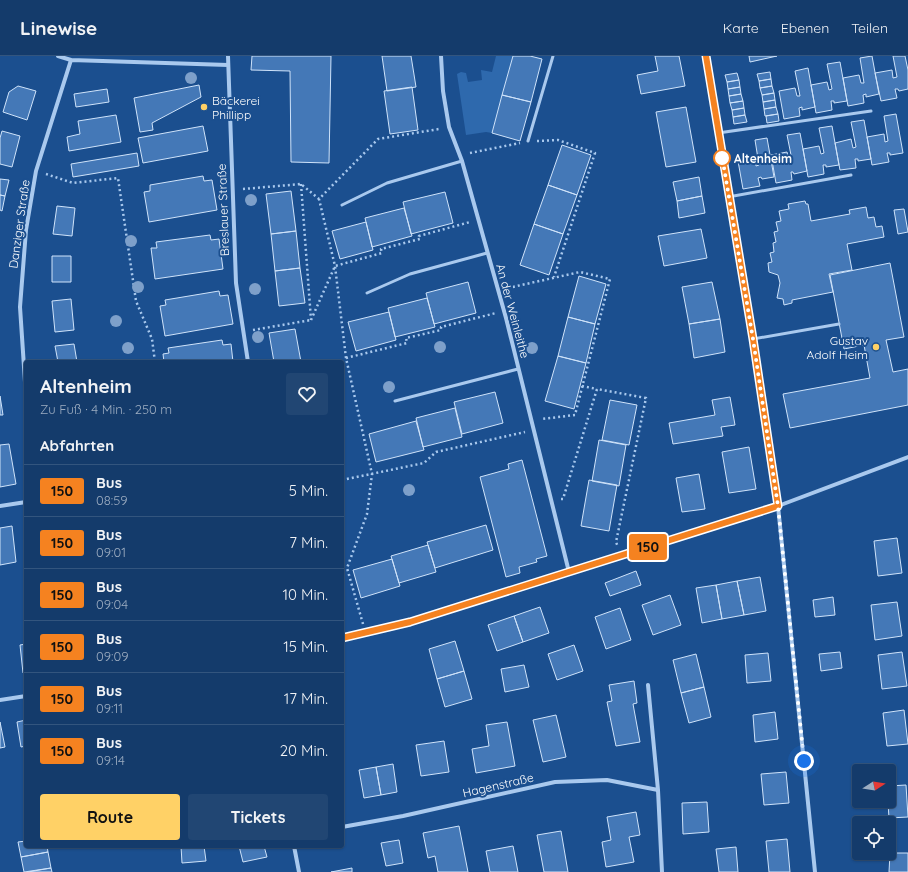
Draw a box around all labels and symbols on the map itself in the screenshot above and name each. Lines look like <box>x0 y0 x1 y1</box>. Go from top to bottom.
place label: Bäckerei Phillipp <box>212 93 260 122</box>
marker: Bäckerei Phillipp <box>199 102 209 112</box>
marker: Altenheim <box>713 149 731 167</box>
place label: Altenheim <box>734 151 792 166</box>
street label: Breslauer Straße <box>214 163 232 257</box>
street label: Danziger Straße <box>5 178 33 269</box>
street label: An der Weinleithe <box>493 262 533 360</box>
place label: Gustav Adolf Heim <box>806 333 868 362</box>
marker: Gustav Adolf Heim <box>871 342 881 352</box>
line badge: 150 <box>625 534 671 560</box>
your location <box>794 751 814 771</box>
north arrow <box>852 764 896 808</box>
street label: Hagenstraße <box>461 770 535 800</box>

